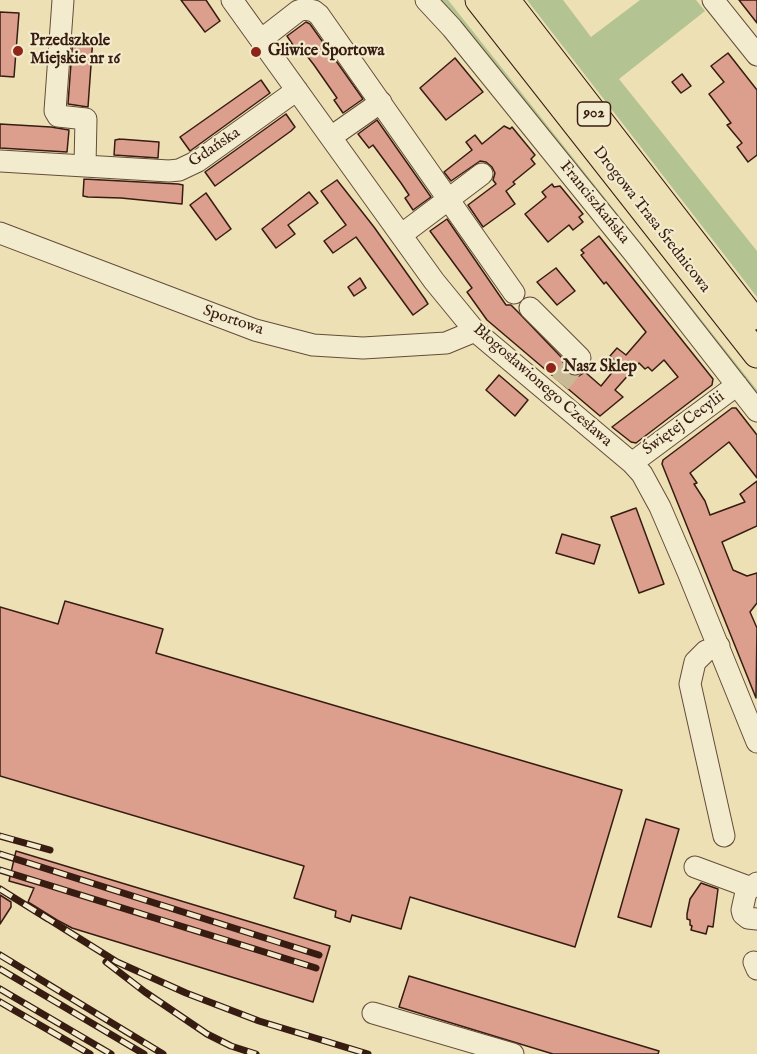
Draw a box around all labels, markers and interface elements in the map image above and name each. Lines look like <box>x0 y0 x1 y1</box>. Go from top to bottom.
place label: Przedszkole Miejskie nr 16 <box>30 32 120 70</box>
place label: Gliwice Sportowa <box>268 42 384 62</box>
marker: Przedszkole Miejskie nr 16 <box>11 44 25 58</box>
marker: Gliwice Sportowa <box>249 45 263 59</box>
road number: 902 <box>578 102 610 126</box>
street label: Gdańska <box>186 124 244 172</box>
street label: Drogowa Trasa Średnicowa <box>588 143 714 297</box>
street label: Franciszkańska <box>555 158 633 248</box>
street label: Sportowa <box>200 302 266 340</box>
street label: Błogosławionego Czesława <box>469 321 615 451</box>
place label: Nasz Sklep <box>563 358 637 378</box>
marker: Nasz Sklep <box>544 361 558 375</box>
street label: Świętej Cecylii <box>639 388 729 460</box>

